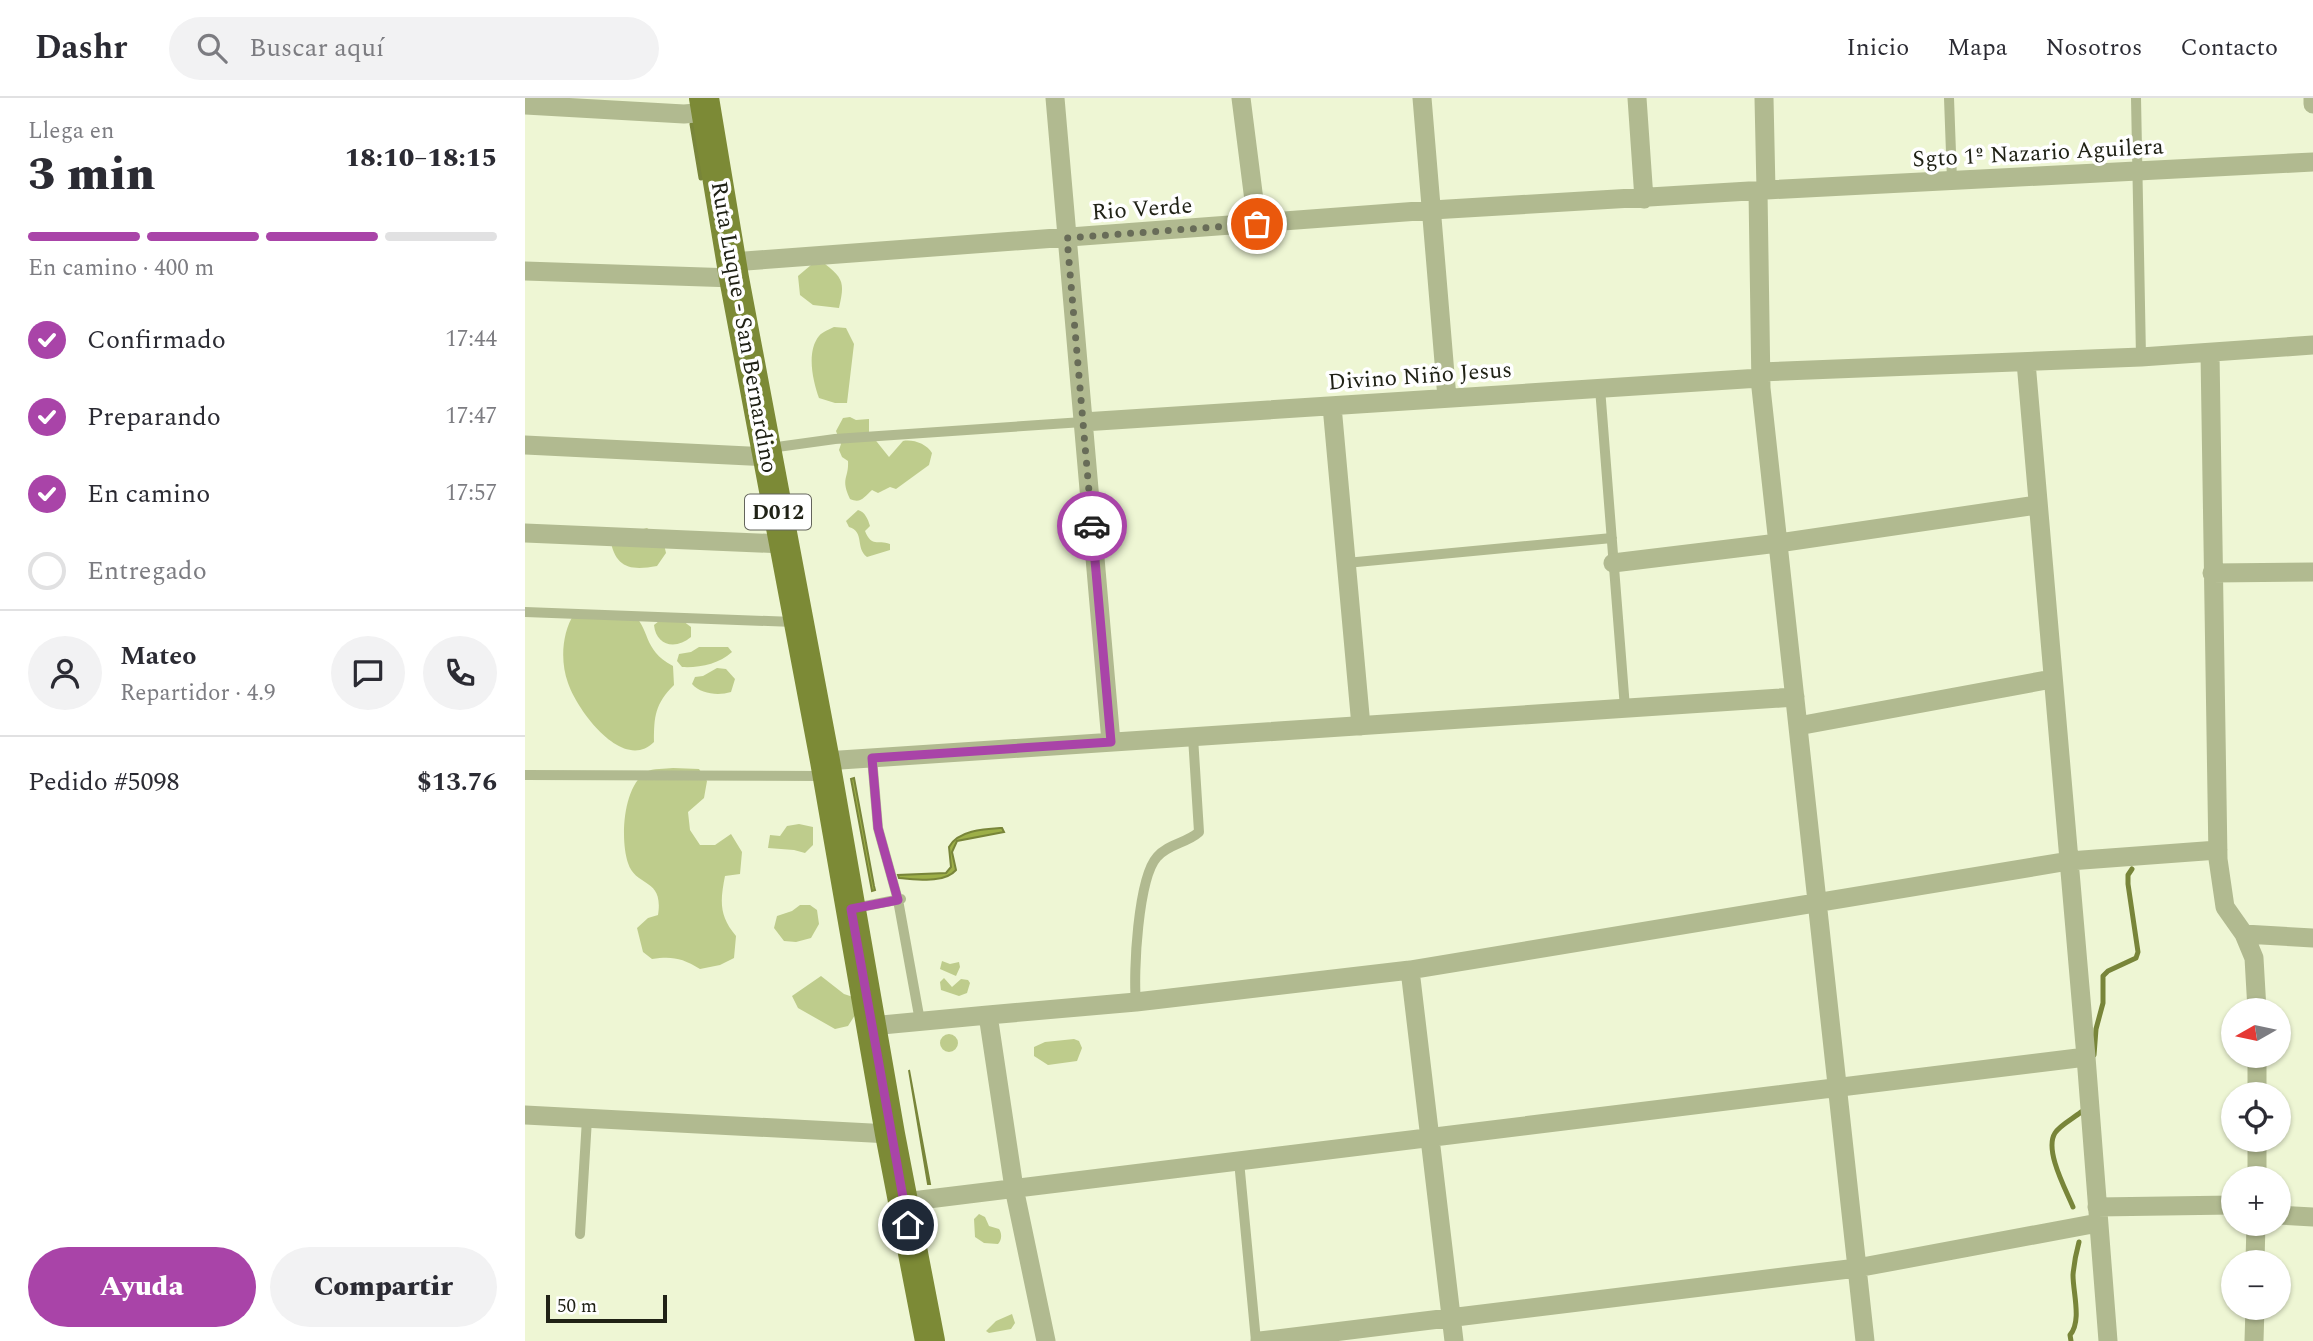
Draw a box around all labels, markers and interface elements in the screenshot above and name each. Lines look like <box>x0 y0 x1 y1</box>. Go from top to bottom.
search box <box>169 17 659 80</box>
text: Dashr <box>35 23 127 73</box>
text: Buscar aquí <box>249 28 384 68</box>
icon: search <box>193 29 231 67</box>
text: Inicio <box>1846 30 1909 66</box>
text: Mapa <box>1947 30 2007 66</box>
text: Nosotros <box>2045 30 2142 66</box>
text: Contacto <box>2180 30 2278 66</box>
text: Llega en <box>28 114 114 149</box>
street label: Sgto 1º Nazario Aguilera <box>1911 129 2165 178</box>
text: 18:10–18:15 <box>345 138 497 178</box>
text: 3 min <box>28 140 155 210</box>
street label: Ruta Luque - San Bernardino <box>701 179 786 476</box>
street label: Rio Verde <box>1091 189 1194 230</box>
pin <box>1227 194 1287 254</box>
icon: bag <box>1238 205 1276 243</box>
text: En camino · 400 m <box>28 251 214 286</box>
text: Confirmado <box>87 320 226 360</box>
icon: check <box>28 321 66 359</box>
text: 17:44 <box>445 322 497 357</box>
street label: Divino Niño Jesus <box>1327 353 1513 400</box>
text: Preparando <box>87 397 221 437</box>
icon: check <box>28 398 66 436</box>
text: 17:47 <box>445 399 497 434</box>
text: En camino <box>87 474 210 514</box>
icon: check <box>28 475 66 513</box>
text: 17:57 <box>445 476 497 511</box>
courier <box>1057 491 1127 561</box>
road number: D012 <box>745 494 811 530</box>
icon: car <box>1073 507 1111 545</box>
text: Entregado <box>87 551 207 591</box>
button: person <box>28 636 102 710</box>
text: Mateo <box>120 636 197 676</box>
button: chat <box>331 636 405 710</box>
button: phone <box>423 636 497 710</box>
text: Repartidor · 4.9 <box>120 676 276 711</box>
text: Pedido #5098 <box>28 762 179 802</box>
text: $13.76 <box>417 762 497 802</box>
north arrow <box>2221 998 2291 1068</box>
map controls <box>2221 998 2291 1320</box>
button: locate <box>2221 1082 2291 1152</box>
button: + <box>2221 1166 2291 1236</box>
pin <box>878 1195 938 1255</box>
icon: home <box>889 1206 927 1244</box>
button: Ayuda <box>28 1247 256 1327</box>
button: Compartir <box>270 1247 497 1327</box>
button: − <box>2221 1250 2291 1320</box>
scale bar <box>546 1292 667 1324</box>
text: 50 m <box>557 1292 597 1321</box>

